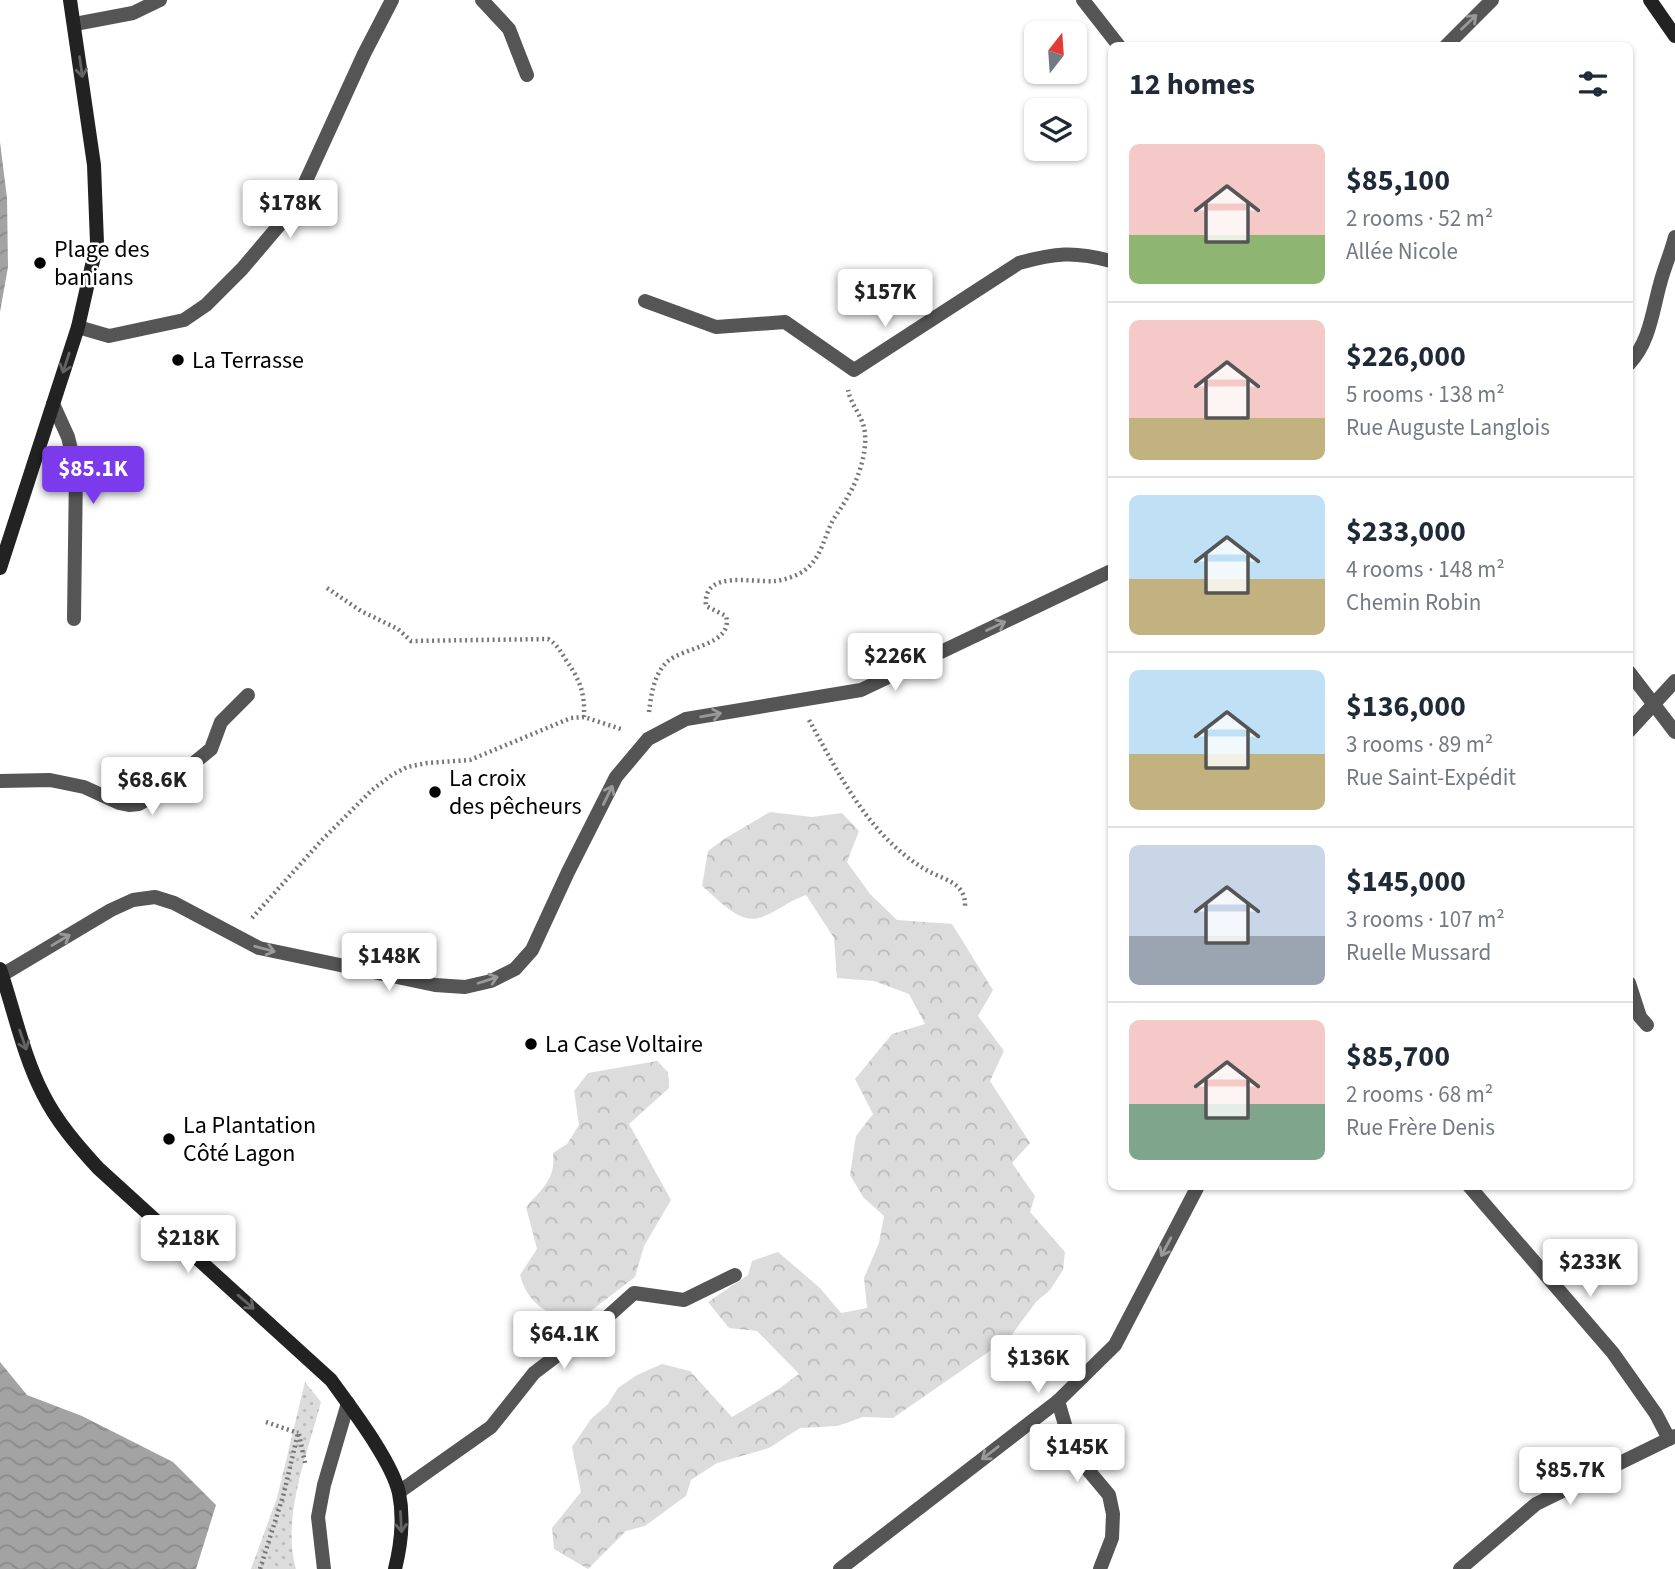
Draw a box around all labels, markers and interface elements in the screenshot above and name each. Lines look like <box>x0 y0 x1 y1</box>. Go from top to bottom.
one-way arrow <box>1460 14 1477 31</box>
north arrow <box>1024 21 1087 84</box>
map controls <box>1024 21 1087 161</box>
one-way arrow <box>74 56 87 78</box>
text: 12 homes <box>1129 63 1255 106</box>
icon: filters <box>1574 65 1612 103</box>
button: layers <box>1024 98 1087 161</box>
text: $85,100 <box>1346 159 1450 202</box>
icon: home <box>1185 172 1269 256</box>
pin: $178K <box>241 180 339 240</box>
text: $178K <box>259 186 321 219</box>
text: 2 rooms · 52 m² <box>1346 202 1493 235</box>
place label: Plage des banians <box>54 232 150 295</box>
text: Allée Nicole <box>1346 235 1458 268</box>
marker: Plage des banians <box>32 255 48 271</box>
pin: $157K <box>836 270 934 329</box>
text: $157K <box>854 275 916 308</box>
text: $226,000 <box>1346 335 1466 378</box>
place label: La Terrasse <box>192 343 304 378</box>
icon: home <box>1185 348 1269 432</box>
one-way arrow <box>59 352 71 374</box>
marker: La Terrasse <box>170 352 186 368</box>
text: 5 rooms · 138 m² <box>1346 378 1505 411</box>
text: Rue Auguste Langlois <box>1346 411 1550 444</box>
pin: $85.1K <box>36 447 150 506</box>
text: $85.1K <box>58 452 128 485</box>
text: $233,000 <box>1346 510 1466 553</box>
icon: home <box>1185 523 1269 607</box>
text: 4 rooms · 148 m² <box>1346 553 1505 586</box>
text: Chemin Robin <box>1346 586 1481 619</box>
one-way arrow <box>985 619 1006 632</box>
pin: $226K <box>846 634 944 693</box>
text: $226K <box>864 639 926 672</box>
text: $136,000 <box>1346 685 1466 728</box>
icon: home <box>1185 698 1269 782</box>
one-way arrow <box>699 708 722 721</box>
text: 3 rooms · 89 m² <box>1346 728 1493 761</box>
pin: $68.6K <box>95 758 209 817</box>
place label: La croix des pêcheurs <box>449 761 582 824</box>
text: Rue Saint-Expédit <box>1346 761 1516 794</box>
text: $68.6K <box>117 763 187 796</box>
marker: La croix des pêcheurs <box>427 784 443 800</box>
one-way arrow <box>602 785 615 806</box>
text: $145,000 <box>1346 860 1466 903</box>
icon: home <box>1185 873 1269 957</box>
text: 3 rooms · 107 m² <box>1346 903 1505 936</box>
one-way arrow <box>50 933 70 947</box>
pin: $148K <box>340 934 438 993</box>
text: Ruelle Mussard <box>1346 936 1491 969</box>
text: $148K <box>358 939 420 972</box>
one-way arrow <box>254 943 276 956</box>
one-way arrow <box>477 973 499 985</box>
place label: La Case Voltaire <box>545 1027 703 1062</box>
one-way arrow <box>17 1029 30 1050</box>
text: $85,700 <box>1346 1035 1450 1078</box>
marker: La Case Voltaire <box>523 1036 539 1052</box>
icon: home <box>1185 1048 1269 1132</box>
text: 2 rooms · 68 m² <box>1346 1078 1493 1111</box>
place label: La Plantation Côté Lagon <box>183 1108 316 1171</box>
text: Rue Frère Denis <box>1346 1111 1495 1144</box>
marker: La Plantation Côté Lagon <box>161 1131 177 1147</box>
pin: $218K <box>139 1216 237 1275</box>
text: $218K <box>157 1221 219 1254</box>
one-way arrow <box>1159 1236 1173 1256</box>
pin: $233K <box>1541 1240 1639 1299</box>
text: $233K <box>1559 1245 1621 1278</box>
one-way arrow <box>236 1294 254 1310</box>
pin: $64.1K <box>507 1312 621 1371</box>
text: $64.1K <box>529 1317 599 1350</box>
pin: $136K <box>989 1336 1087 1395</box>
text: $136K <box>1007 1341 1069 1374</box>
pin: $145K <box>1028 1424 1126 1484</box>
text: $145K <box>1046 1430 1108 1463</box>
one-way arrow <box>981 1446 1000 1461</box>
pin: $85.7K <box>1513 1448 1627 1507</box>
text: $85.7K <box>1535 1453 1605 1486</box>
one-way arrow <box>394 1510 407 1533</box>

